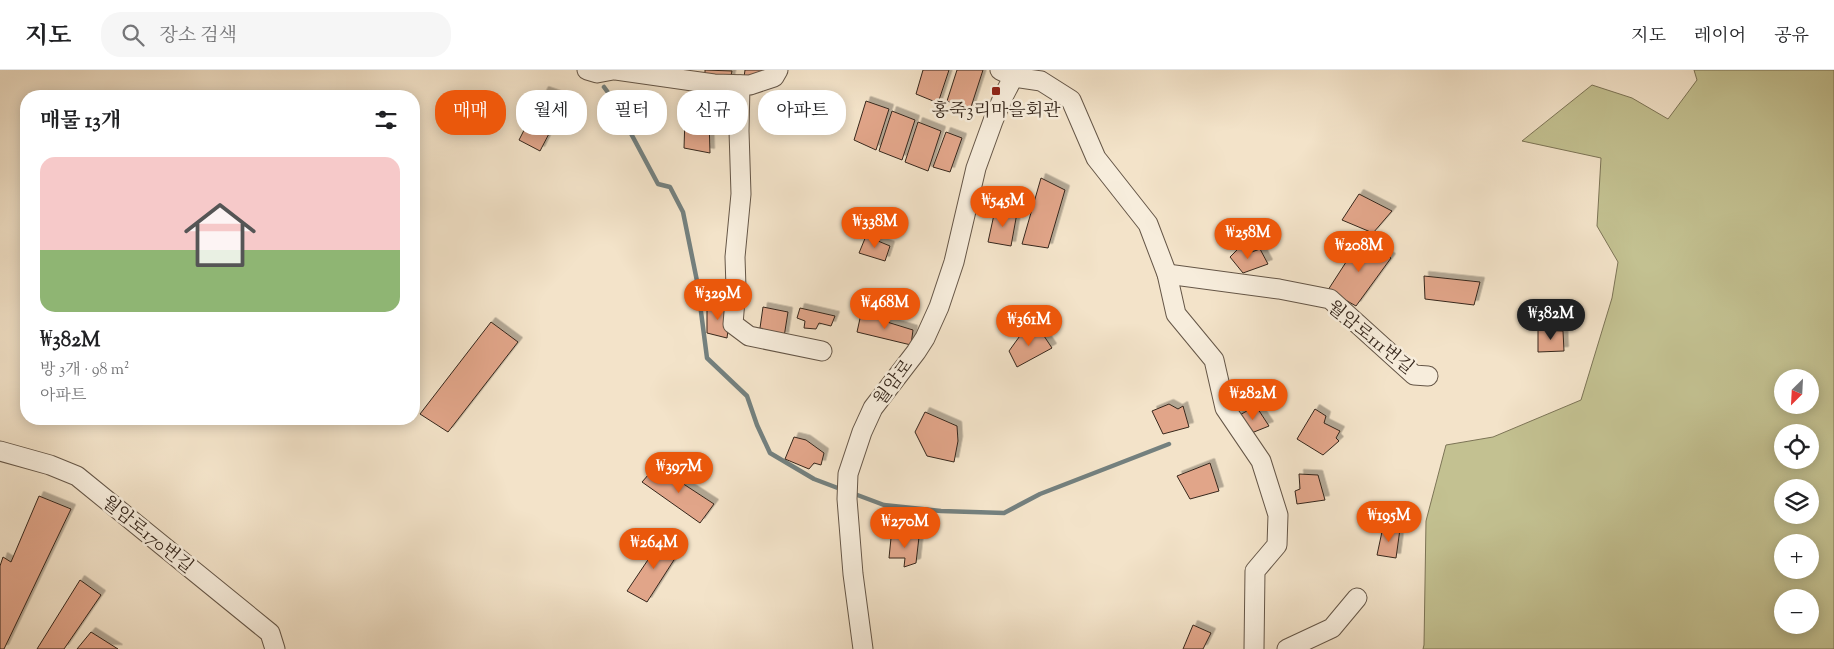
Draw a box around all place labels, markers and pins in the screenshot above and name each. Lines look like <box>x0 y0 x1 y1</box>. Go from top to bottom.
marker: 홍죽3리마을회관 <box>990 85 1002 97</box>
place label: 홍죽3리마을회관 <box>932 99 1061 125</box>
pin: ₩545M <box>968 186 1038 228</box>
pin: ₩338M <box>840 206 910 249</box>
pin: ₩258M <box>1213 218 1283 260</box>
pin: ₩208M <box>1324 230 1394 273</box>
pin: ₩329M <box>683 278 753 321</box>
pin: ₩468M <box>850 288 920 330</box>
pin: ₩382M <box>1516 298 1586 341</box>
pin: ₩361M <box>994 304 1064 347</box>
pin: ₩282M <box>1218 378 1288 421</box>
pin: ₩397M <box>644 452 714 494</box>
pin: ₩195M <box>1354 500 1424 543</box>
pin: ₩270M <box>870 506 940 549</box>
pin: ₩264M <box>619 528 689 570</box>

